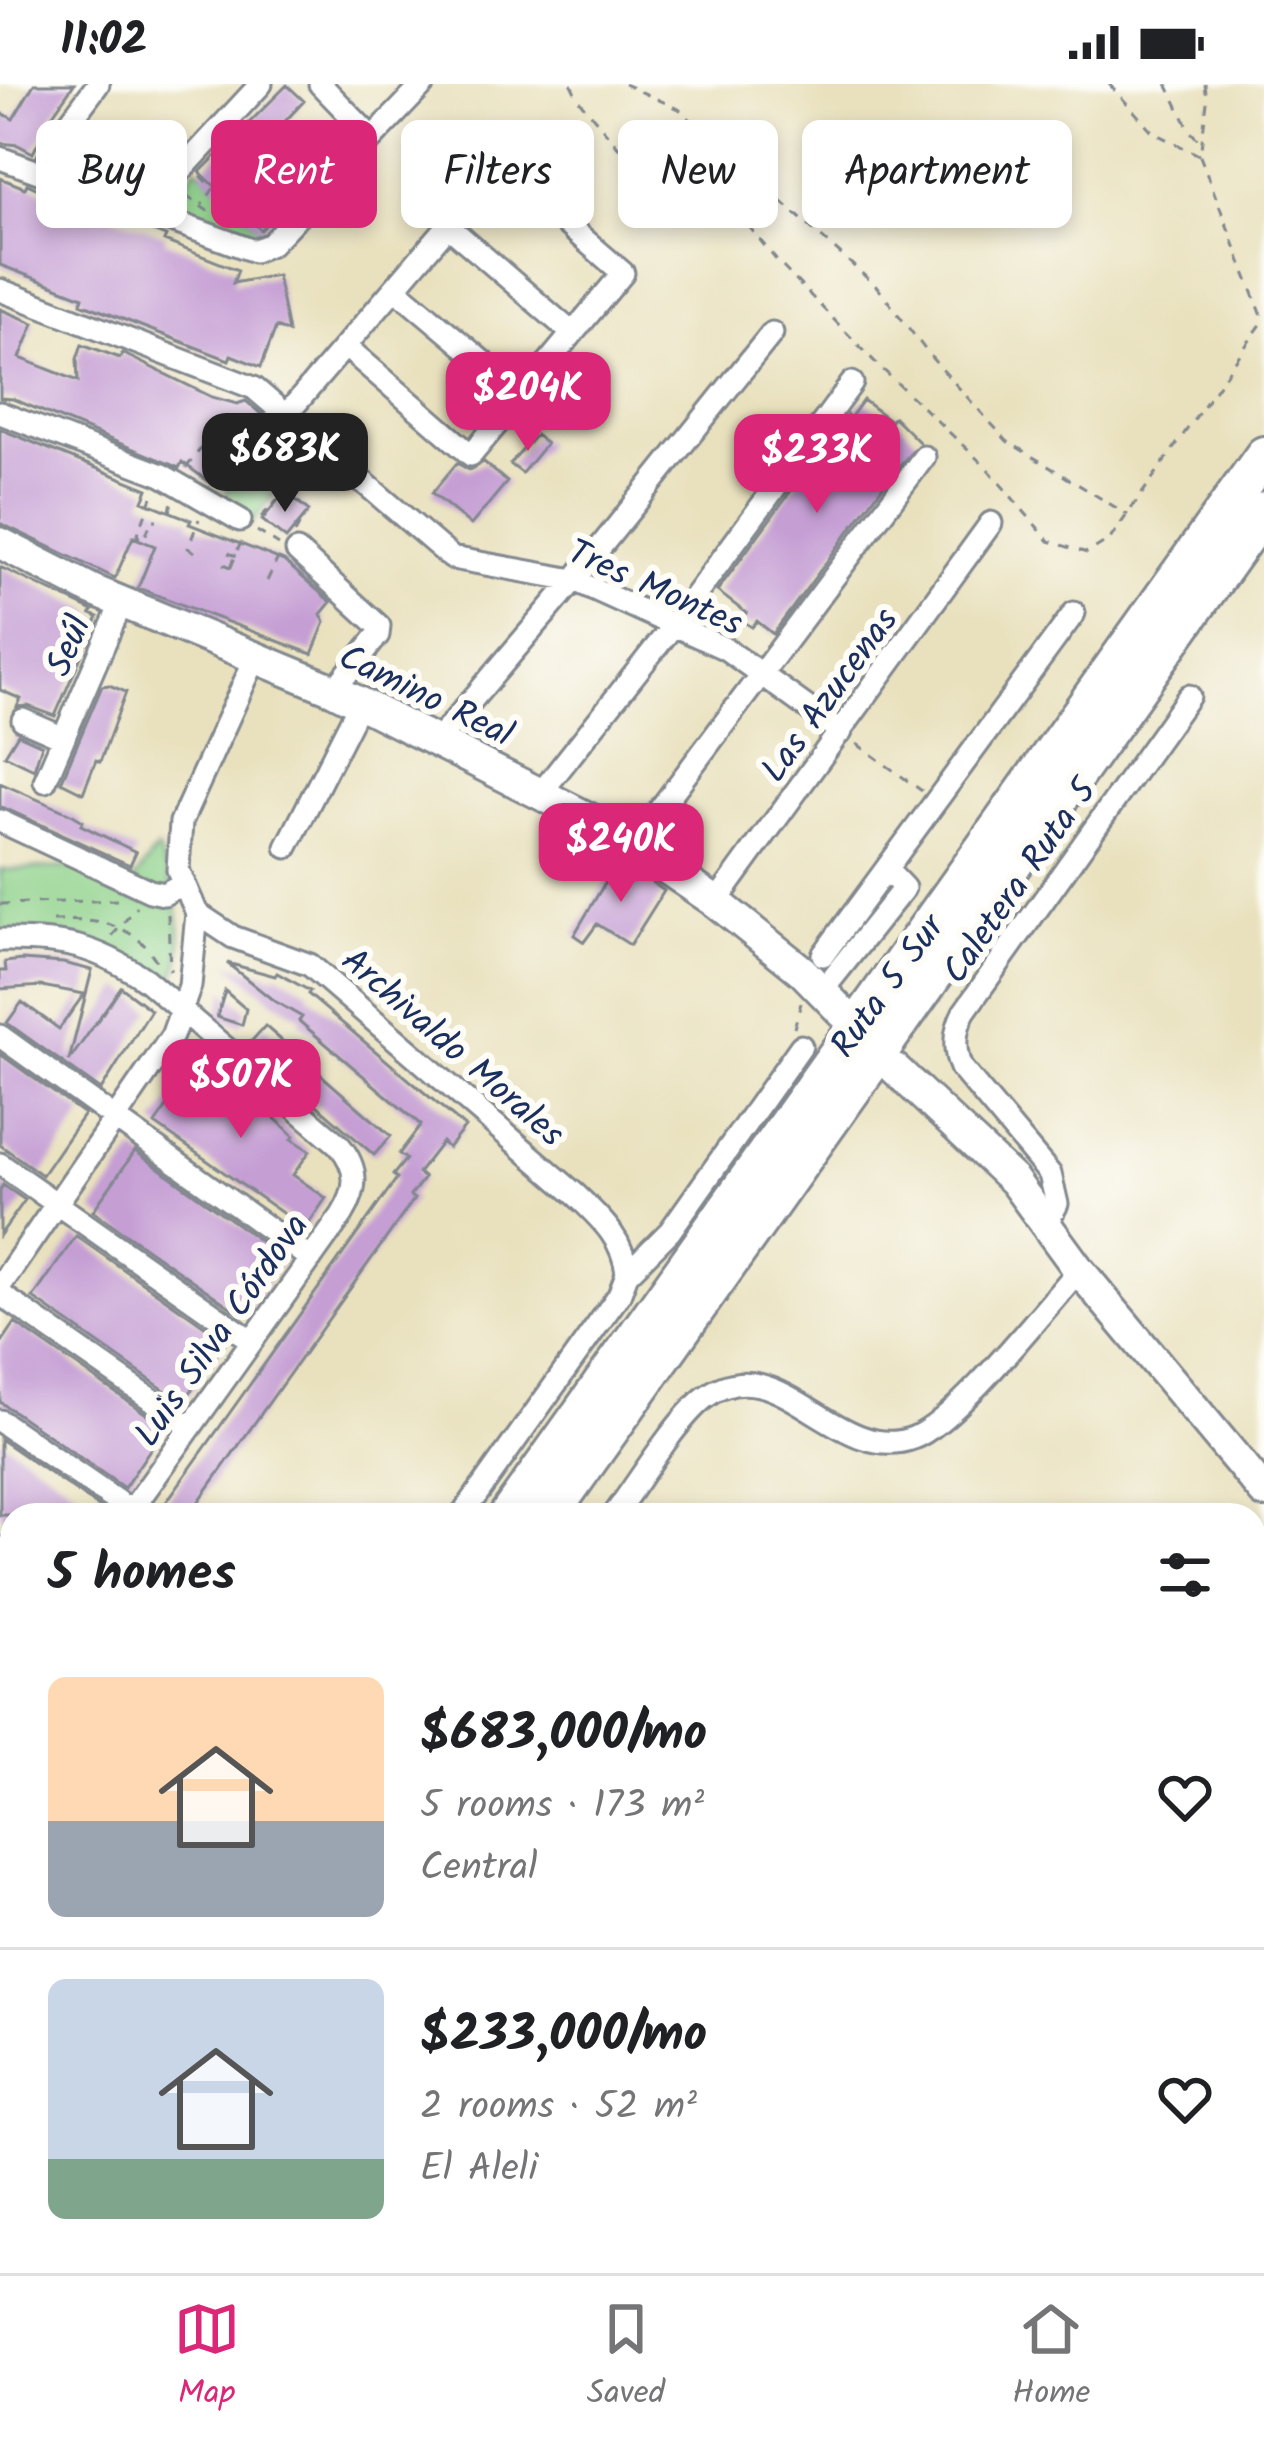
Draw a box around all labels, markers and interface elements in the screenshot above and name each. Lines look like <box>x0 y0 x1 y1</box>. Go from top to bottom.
text: 11:02 <box>60 6 148 78</box>
chip: Buy <box>36 120 187 228</box>
chip: Rent <box>211 120 377 228</box>
chip: Filters <box>401 120 594 228</box>
chip: New <box>618 120 778 228</box>
chip: Apartment <box>802 120 1072 228</box>
pin: $204K <box>444 352 612 454</box>
text: $204K <box>473 360 583 422</box>
pin: $683K <box>201 413 369 515</box>
pin: $233K <box>733 414 901 516</box>
text: $683K <box>229 421 341 483</box>
text: $233K <box>761 422 873 484</box>
street label: Tres Montes <box>558 525 751 653</box>
street label: Las Azucenas <box>748 596 914 796</box>
street label: Seúl <box>32 607 109 686</box>
street label: Camino Real <box>328 630 523 764</box>
street label: Caletera Ruta 5 <box>929 765 1115 997</box>
pin: $240K <box>537 803 705 905</box>
text: $240K <box>566 811 676 873</box>
street label: Ruta 5 Sur <box>817 902 962 1071</box>
street label: Archivaldo Morales <box>327 935 577 1162</box>
pin: $507K <box>157 1039 325 1141</box>
text: $507K <box>189 1047 293 1109</box>
street label: Luis Silva Córdova <box>121 1202 325 1460</box>
text: 5 homes <box>48 1535 236 1616</box>
icon: filters <box>1152 1542 1218 1608</box>
text: $683,000/mo <box>420 1695 707 1776</box>
icon: home <box>144 1725 288 1869</box>
icon: heart <box>1152 1764 1218 1830</box>
text: 5 rooms · 173 m² <box>420 1776 704 1838</box>
text: Central <box>420 1838 538 1900</box>
text: $233,000/mo <box>420 1996 707 2077</box>
icon: home <box>144 2027 288 2171</box>
icon: heart <box>1152 2066 1218 2132</box>
text: 2 rooms · 52 m² <box>420 2077 697 2139</box>
text: El Aleli <box>420 2139 538 2201</box>
tab: Map <box>174 2296 240 2421</box>
tab: Saved <box>587 2296 665 2421</box>
tab: Home <box>1012 2296 1090 2421</box>

